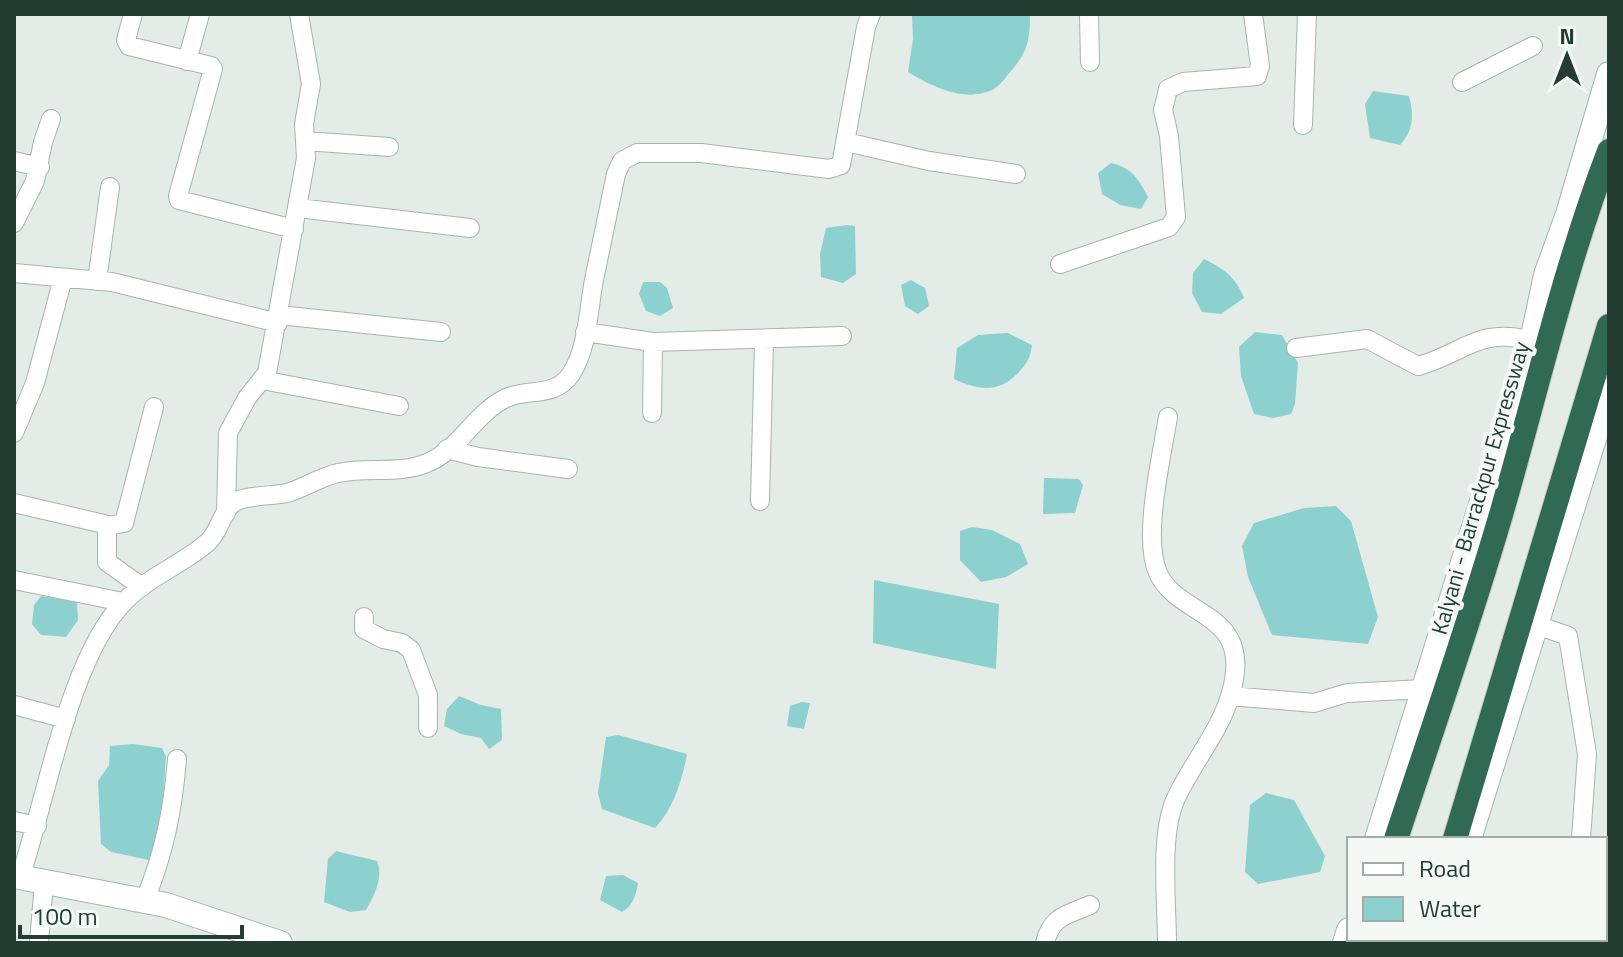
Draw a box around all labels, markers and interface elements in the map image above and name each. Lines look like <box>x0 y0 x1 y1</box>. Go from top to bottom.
north arrow <box>1527 16 1607 96</box>
text: N <box>1559 19 1575 53</box>
street label: Kalyani - Barrackpur Expressway <box>1422 337 1538 639</box>
legend <box>1347 837 1607 941</box>
text: Road <box>1419 850 1471 886</box>
scale bar <box>20 889 242 939</box>
text: Water <box>1419 890 1481 926</box>
text: 100 m <box>32 898 98 934</box>

